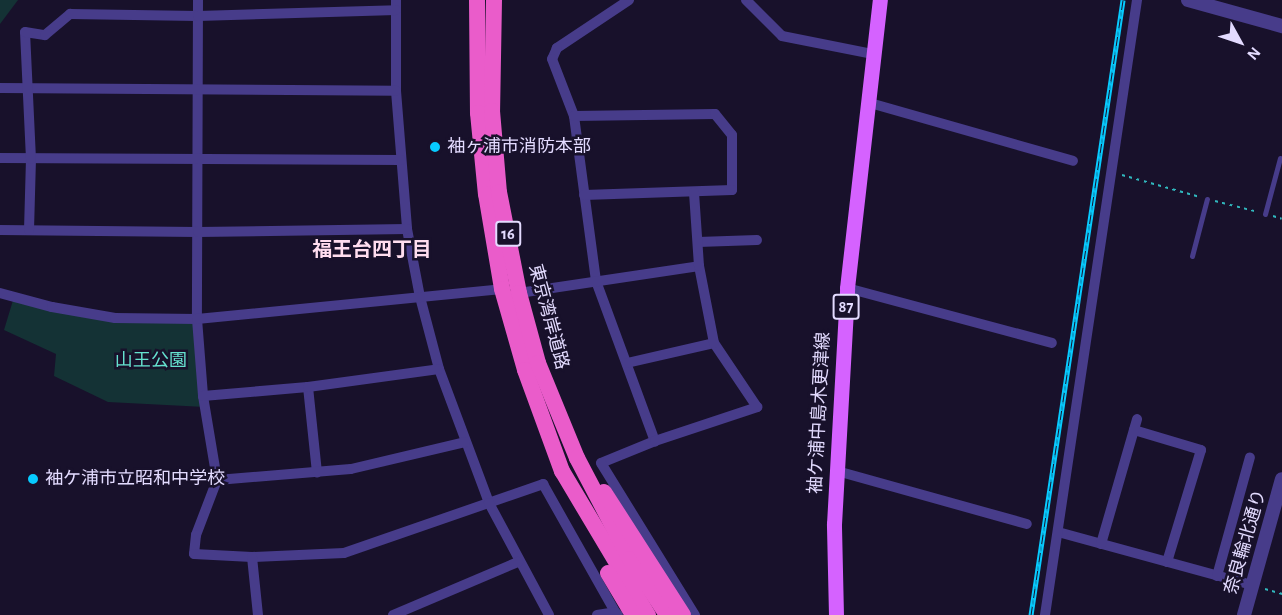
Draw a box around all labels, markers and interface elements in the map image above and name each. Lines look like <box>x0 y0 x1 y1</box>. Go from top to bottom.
north arrow <box>1210 12 1270 72</box>
text: N <box>1244 44 1263 63</box>
place label: 袖ヶ浦市消防本部 <box>447 136 591 158</box>
marker: 袖ヶ浦市消防本部 <box>428 140 442 154</box>
road number: 16 <box>494 221 522 247</box>
district label: 福王台四丁目 <box>312 238 432 262</box>
street label: 東京湾岸道路 <box>524 262 572 372</box>
road number: 87 <box>832 294 860 320</box>
street label: 袖ケ浦中島木更津線 <box>805 332 835 494</box>
park label: 山王公園 <box>115 350 187 372</box>
place label: 袖ケ浦市立昭和中学校 <box>45 468 225 490</box>
marker: 袖ケ浦市立昭和中学校 <box>26 472 40 486</box>
street label: 奈良輪北通り <box>1221 487 1271 597</box>

